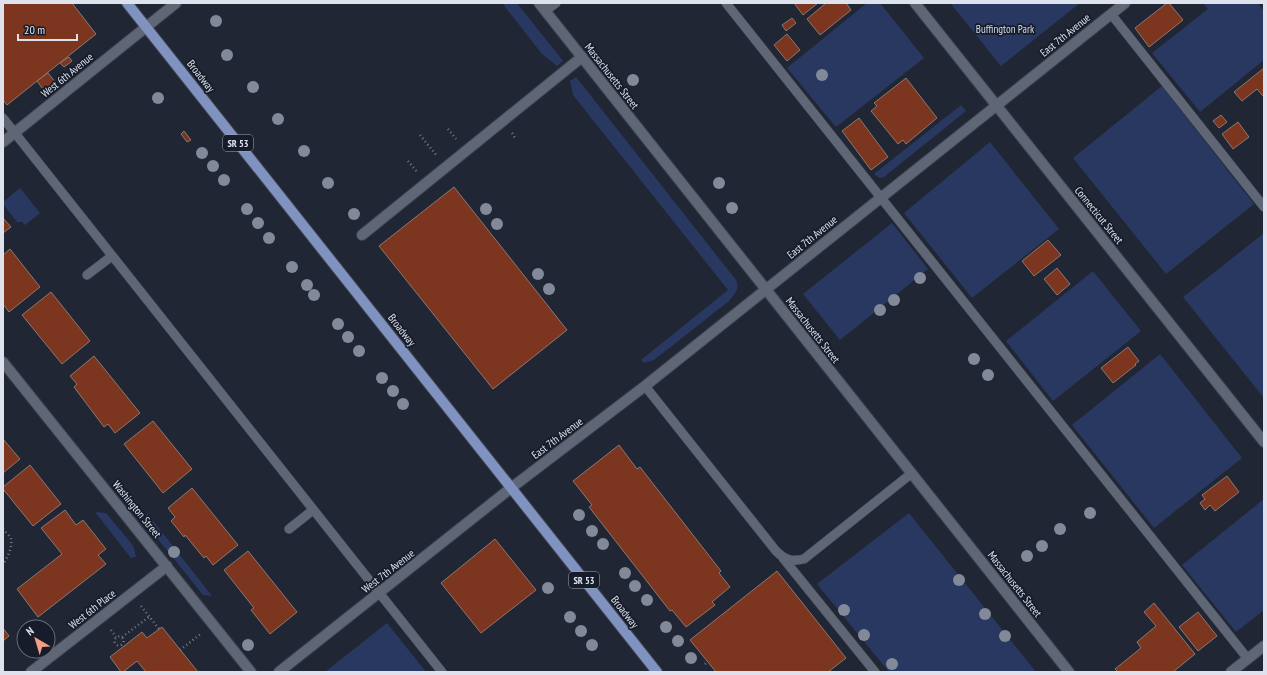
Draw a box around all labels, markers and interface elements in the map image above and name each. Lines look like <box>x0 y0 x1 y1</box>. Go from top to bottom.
street label: East 7th Avenue <box>1037 10 1093 60</box>
scale bar <box>18 16 77 42</box>
text: 20 m <box>24 22 45 37</box>
park label: Buffington Park <box>976 22 1035 36</box>
street label: Massachusetts Street <box>582 40 642 112</box>
street label: West 6th Avenue <box>38 49 96 100</box>
street label: Broadway <box>184 57 218 96</box>
road number: SR 53 <box>223 135 253 151</box>
street label: Connecticut Street <box>1072 183 1126 247</box>
street label: East 7th Avenue <box>784 212 840 262</box>
street label: Massachusetts Street <box>783 294 843 366</box>
street label: Broadway <box>385 311 419 350</box>
street label: East 7th Avenue <box>529 414 586 462</box>
street label: Washington Street <box>110 478 164 540</box>
street label: West 7th Avenue <box>359 546 418 596</box>
street label: Massachusetts Street <box>985 548 1045 620</box>
road number: SR 53 <box>569 572 599 588</box>
street label: West 6th Place <box>66 586 119 632</box>
street label: Broadway <box>608 593 642 632</box>
north arrow <box>16 619 56 659</box>
text: N <box>23 624 37 638</box>

